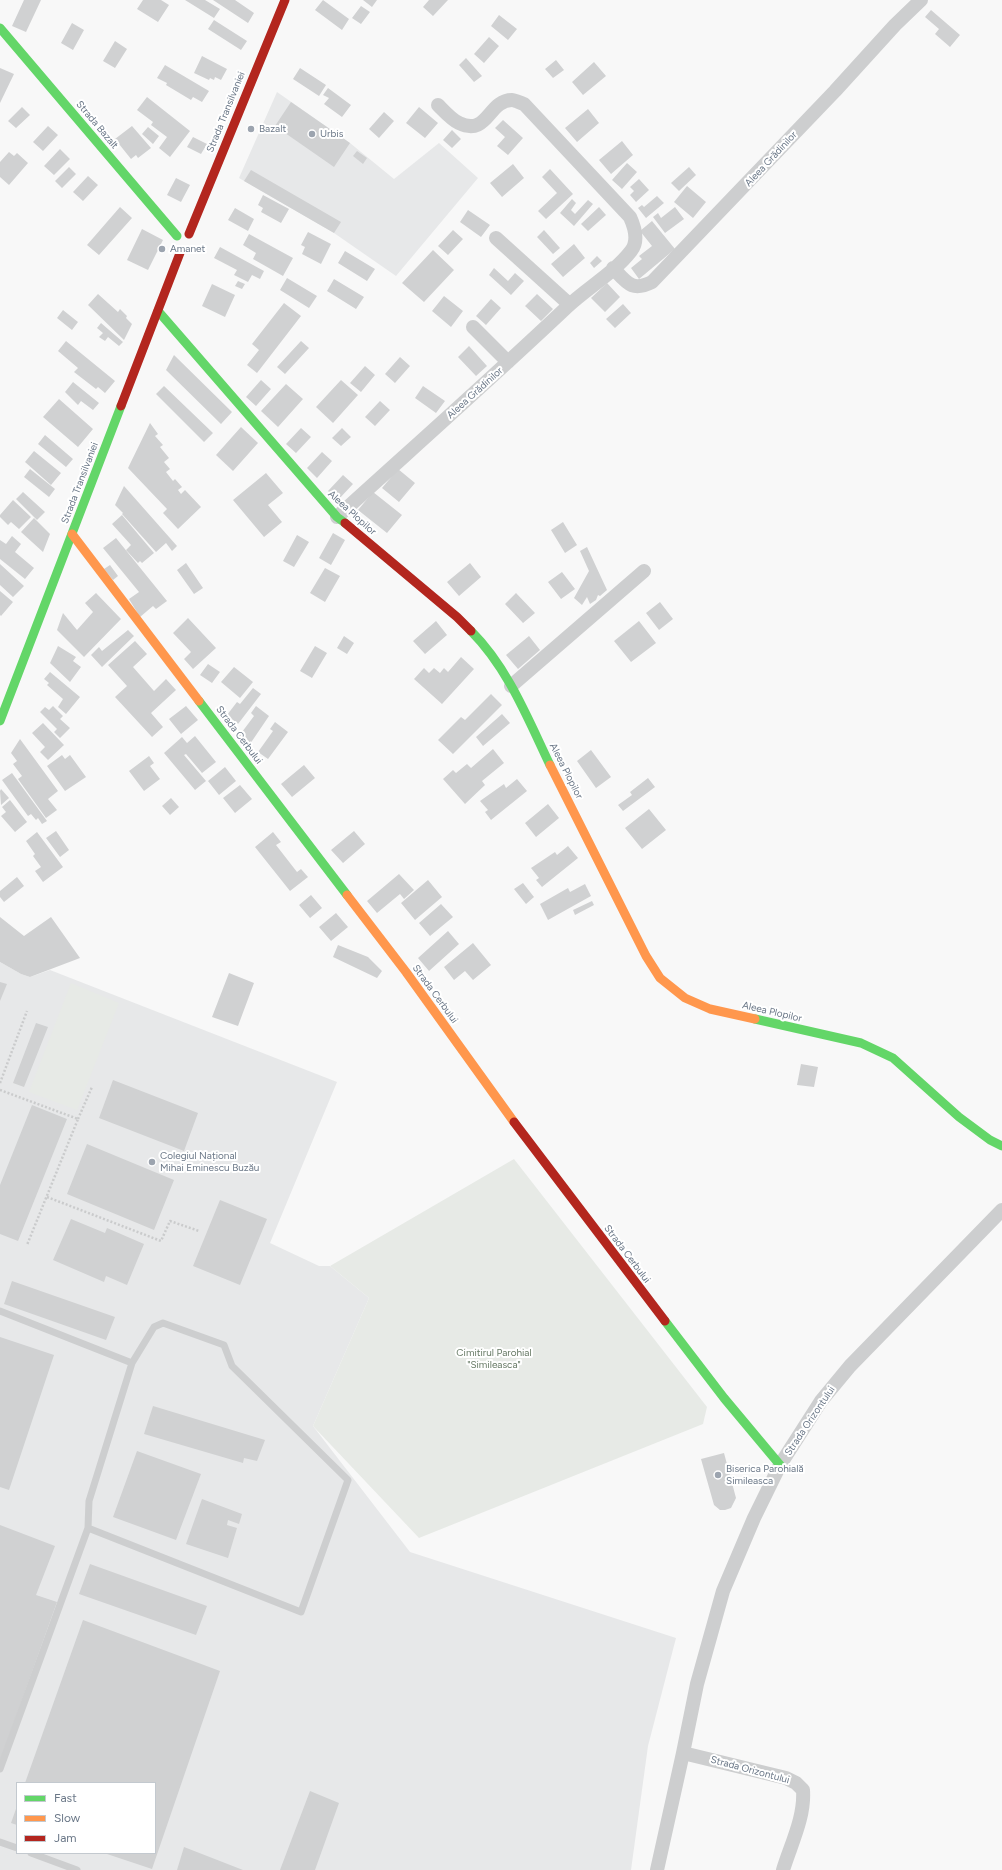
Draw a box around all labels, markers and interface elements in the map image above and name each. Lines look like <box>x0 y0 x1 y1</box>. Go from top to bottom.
street label: Strada Transilvaniei <box>204 70 248 154</box>
street label: Strada Bazalt <box>73 99 121 151</box>
place label: Bazalt <box>259 123 286 135</box>
marker: Bazalt <box>246 124 256 134</box>
place label: Urbis <box>320 128 343 140</box>
marker: Urbis <box>307 129 317 139</box>
street label: Aleea Grădinilor <box>742 129 800 189</box>
place label: Amanet <box>170 243 205 255</box>
marker: Amanet <box>157 244 167 254</box>
street label: Aleea Grădinilor <box>445 365 505 421</box>
street label: Strada Transilvaniei <box>59 441 101 525</box>
street label: Aleea Plopilor <box>325 488 379 538</box>
street label: Strada Cerbului <box>213 704 265 766</box>
street label: Aleea Plopilor <box>547 741 585 801</box>
street label: Strada Cerbului <box>410 962 460 1026</box>
street label: Aleea Plopilor <box>741 999 803 1025</box>
place label: Colegiul Național Mihai Eminescu Buzău <box>160 1150 259 1174</box>
marker: Colegiul Național Mihai Eminescu Buzău <box>147 1157 157 1167</box>
street label: Strada Cerbului <box>601 1223 653 1285</box>
park label: Cimitirul Parohial "Simileasca" <box>456 1347 532 1370</box>
street label: Strada Orizontului <box>782 1384 838 1458</box>
place label: Biserica Parohială Simileasca <box>726 1463 803 1486</box>
marker: Biserica Parohială Simileasca <box>713 1470 723 1480</box>
street label: Strada Orizontului <box>709 1754 791 1786</box>
legend <box>16 1782 156 1854</box>
text: Fast <box>54 1791 77 1805</box>
text: Slow <box>54 1811 80 1825</box>
text: Jam <box>54 1831 77 1845</box>

